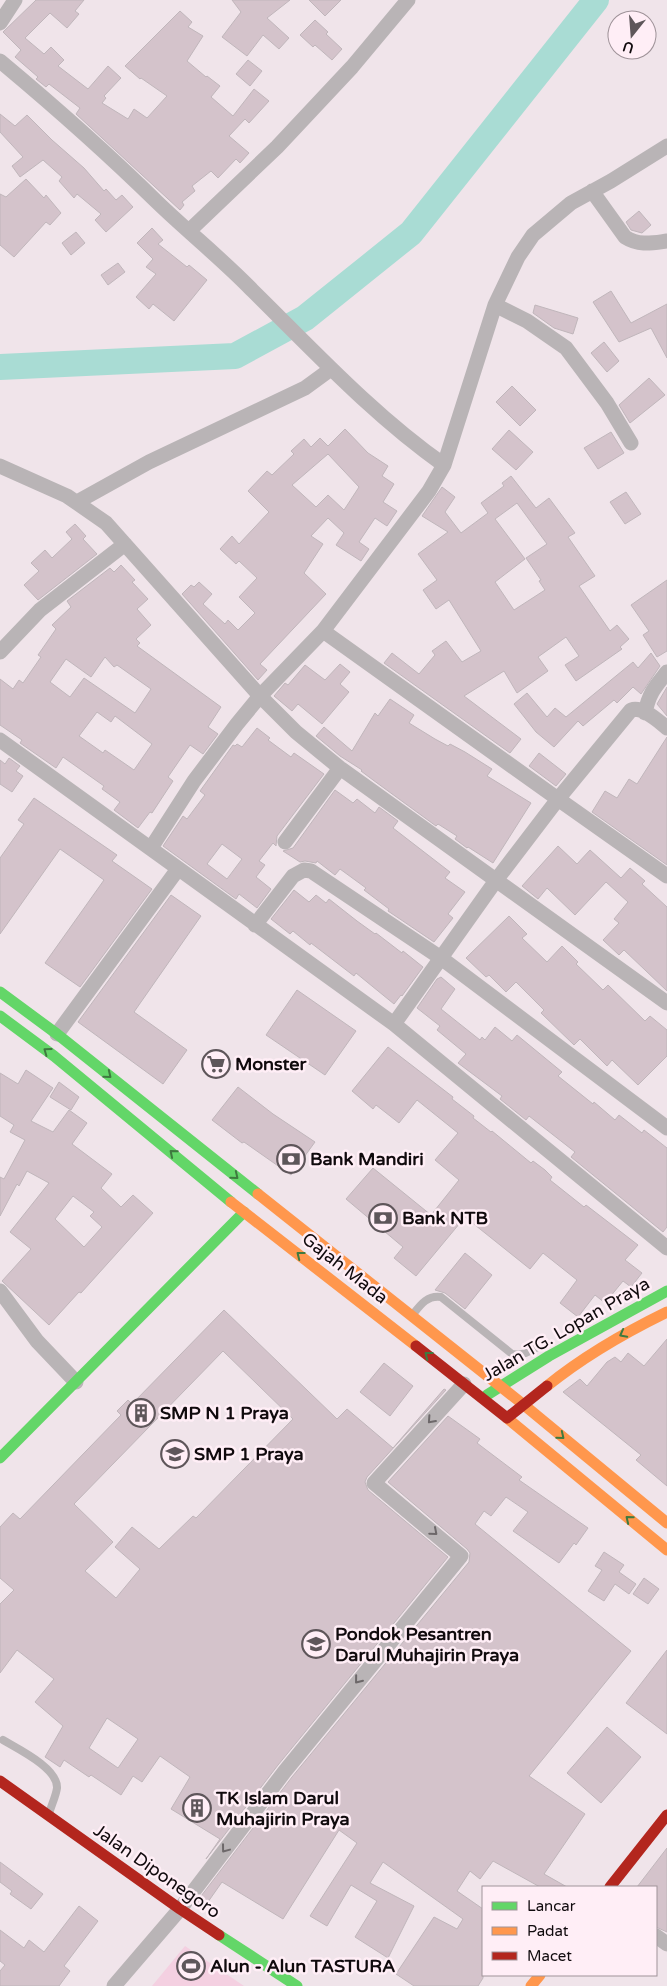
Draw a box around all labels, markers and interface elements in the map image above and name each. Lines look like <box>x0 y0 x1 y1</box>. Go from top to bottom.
north arrow <box>607 10 657 60</box>
text: U <box>621 37 636 57</box>
one-way arrow <box>43 1048 53 1057</box>
supermarket icon: Monster <box>201 1049 231 1079</box>
place label: Monster <box>235 1053 308 1075</box>
one-way arrow <box>102 1069 111 1077</box>
bank icon: Bank Mandiri <box>276 1144 306 1174</box>
place label: Bank Mandiri <box>310 1148 424 1170</box>
one-way arrow <box>170 1150 179 1159</box>
one-way arrow <box>229 1171 238 1179</box>
bank icon: Bank NTB <box>368 1203 398 1233</box>
place label: Bank NTB <box>402 1207 488 1229</box>
street label: Gajah Mada <box>298 1228 392 1308</box>
one-way arrow <box>296 1252 306 1261</box>
street label: Jalan TG. Lopan Praya <box>479 1272 653 1386</box>
one-way arrow <box>620 1328 629 1338</box>
one-way arrow <box>424 1352 433 1361</box>
building icon: SMP N 1 Praya <box>126 1398 156 1428</box>
place label: SMP N 1 Praya <box>160 1402 289 1424</box>
one-way arrow <box>428 1414 437 1423</box>
one-way arrow <box>556 1431 565 1440</box>
school or university icon: SMP 1 Praya <box>160 1439 190 1469</box>
place label: SMP 1 Praya <box>194 1443 304 1465</box>
one-way arrow <box>626 1515 635 1524</box>
one-way arrow <box>428 1526 437 1535</box>
place label: Pondok Pesantren Darul Muhajirin Praya <box>335 1623 519 1666</box>
school or university icon: Pondok Pesantren Darul Muhajirin Praya <box>301 1629 331 1659</box>
one-way arrow <box>355 1674 364 1683</box>
place label: TK Islam Darul Muhajirin Praya <box>215 1787 350 1830</box>
building icon: TK Islam Darul Muhajirin Praya <box>182 1793 212 1823</box>
street label: Jalan Diponegoro <box>89 1819 225 1923</box>
one-way arrow <box>222 1843 231 1852</box>
legend <box>482 1886 657 1976</box>
text: Lancar <box>527 1897 576 1915</box>
text: Padat <box>527 1922 569 1940</box>
text: Macet <box>527 1947 572 1965</box>
sports icon: Alun - Alun TASTURA <box>176 1951 206 1981</box>
place label: Alun - Alun TASTURA <box>210 1955 395 1977</box>

